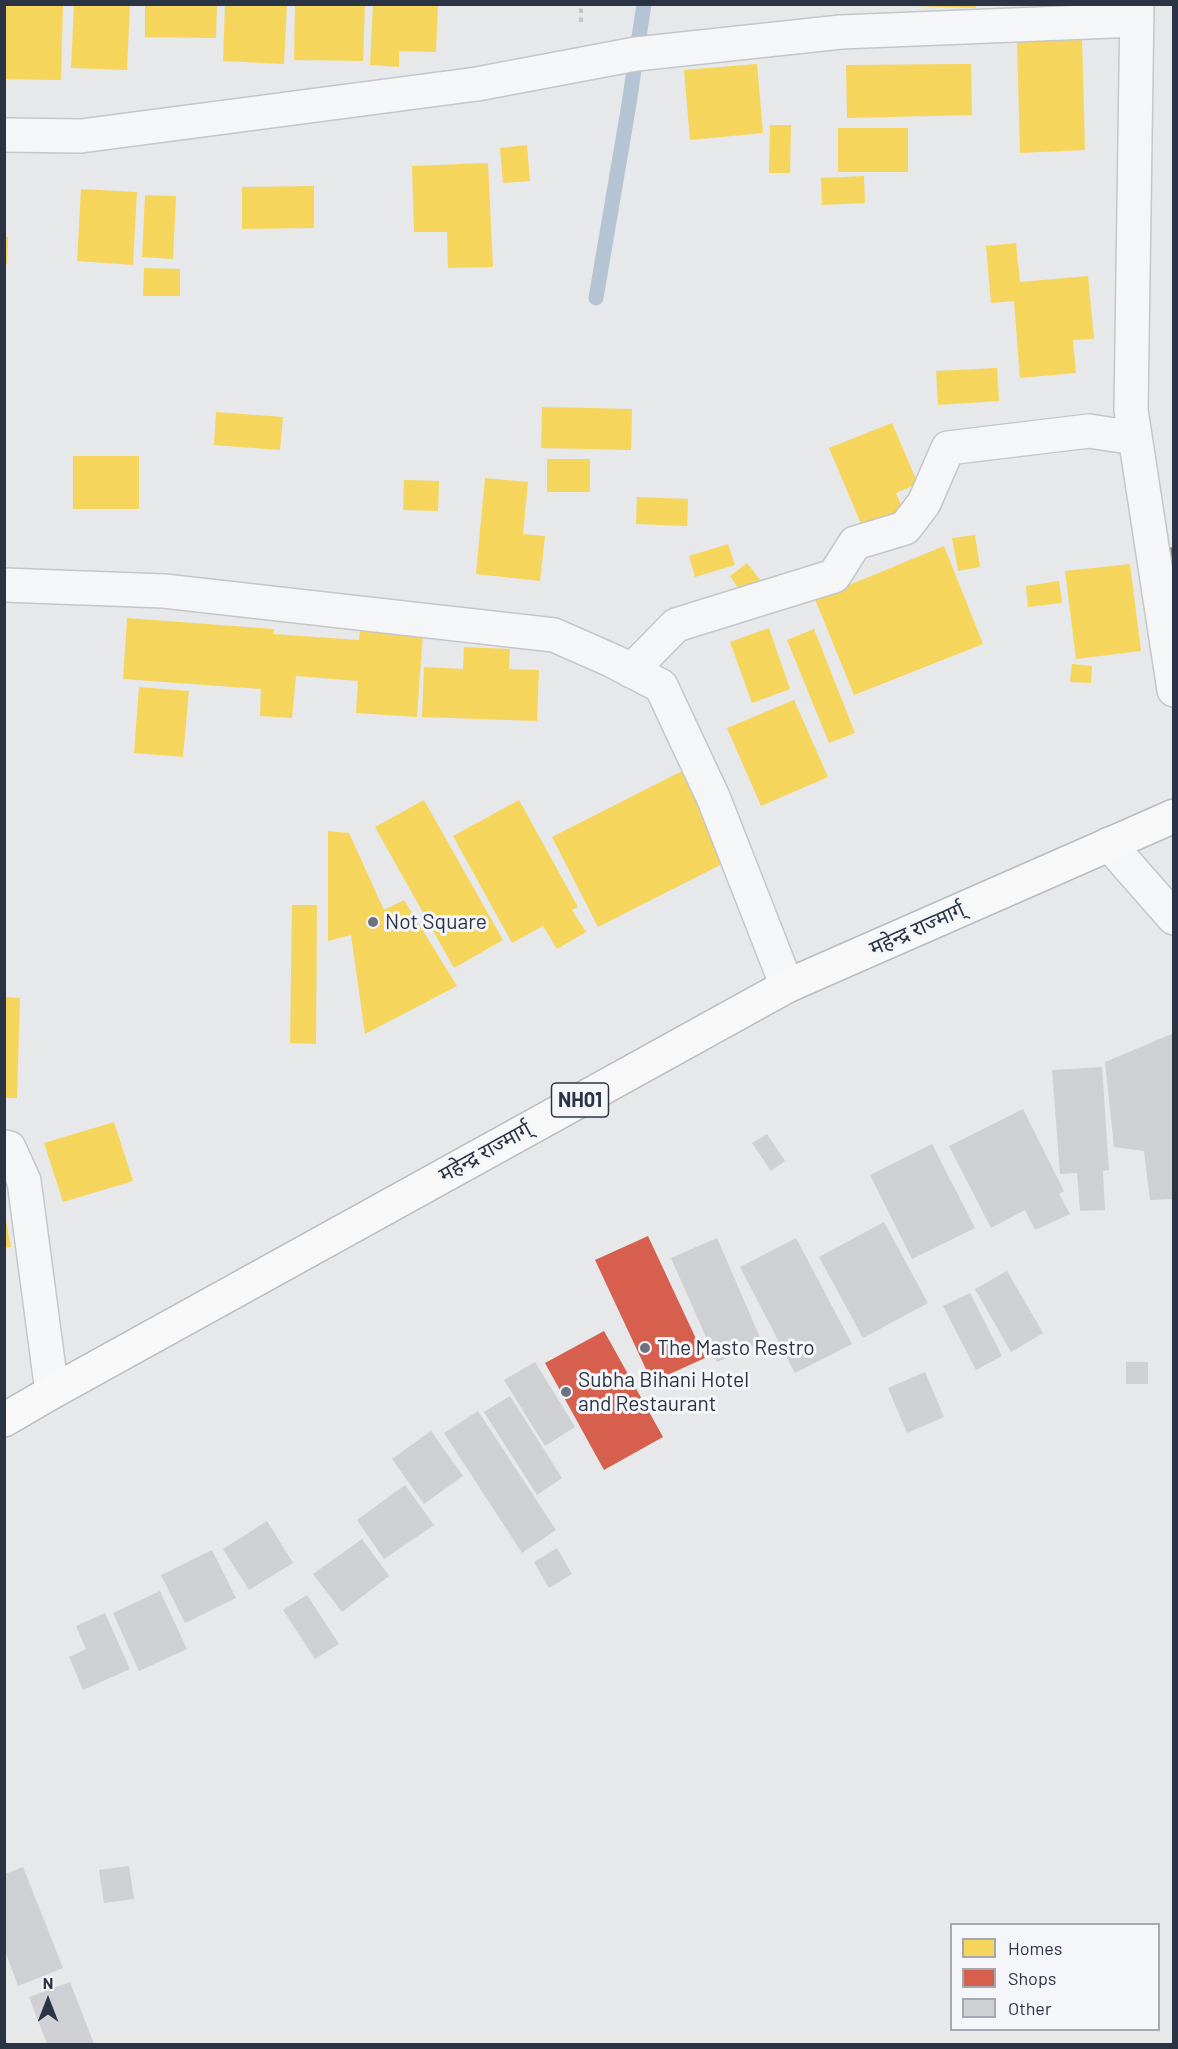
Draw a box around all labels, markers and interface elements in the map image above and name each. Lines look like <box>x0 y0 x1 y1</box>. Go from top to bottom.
street label: महेन्द्र राज्मार्ग् <box>866 897 968 961</box>
place label: Not Square <box>385 909 487 935</box>
marker: Not Square <box>366 915 380 929</box>
road number: NH01 <box>552 1083 608 1117</box>
street label: महेन्द्र राज्मार्ग् <box>435 1116 535 1188</box>
place label: The Masto Restro <box>657 1335 815 1361</box>
marker: The Masto Restro <box>638 1341 652 1355</box>
place label: Subha Bihani Hotel and Restaurant <box>578 1367 749 1417</box>
marker: Subha Bihani Hotel and Restaurant <box>559 1385 573 1399</box>
legend <box>950 1923 1160 2031</box>
text: Homes <box>1008 1937 1062 1959</box>
text: Shops <box>1008 1967 1057 1989</box>
north arrow <box>18 1971 78 2031</box>
text: N <box>43 1973 53 1992</box>
text: Other <box>1008 1997 1051 2019</box>

